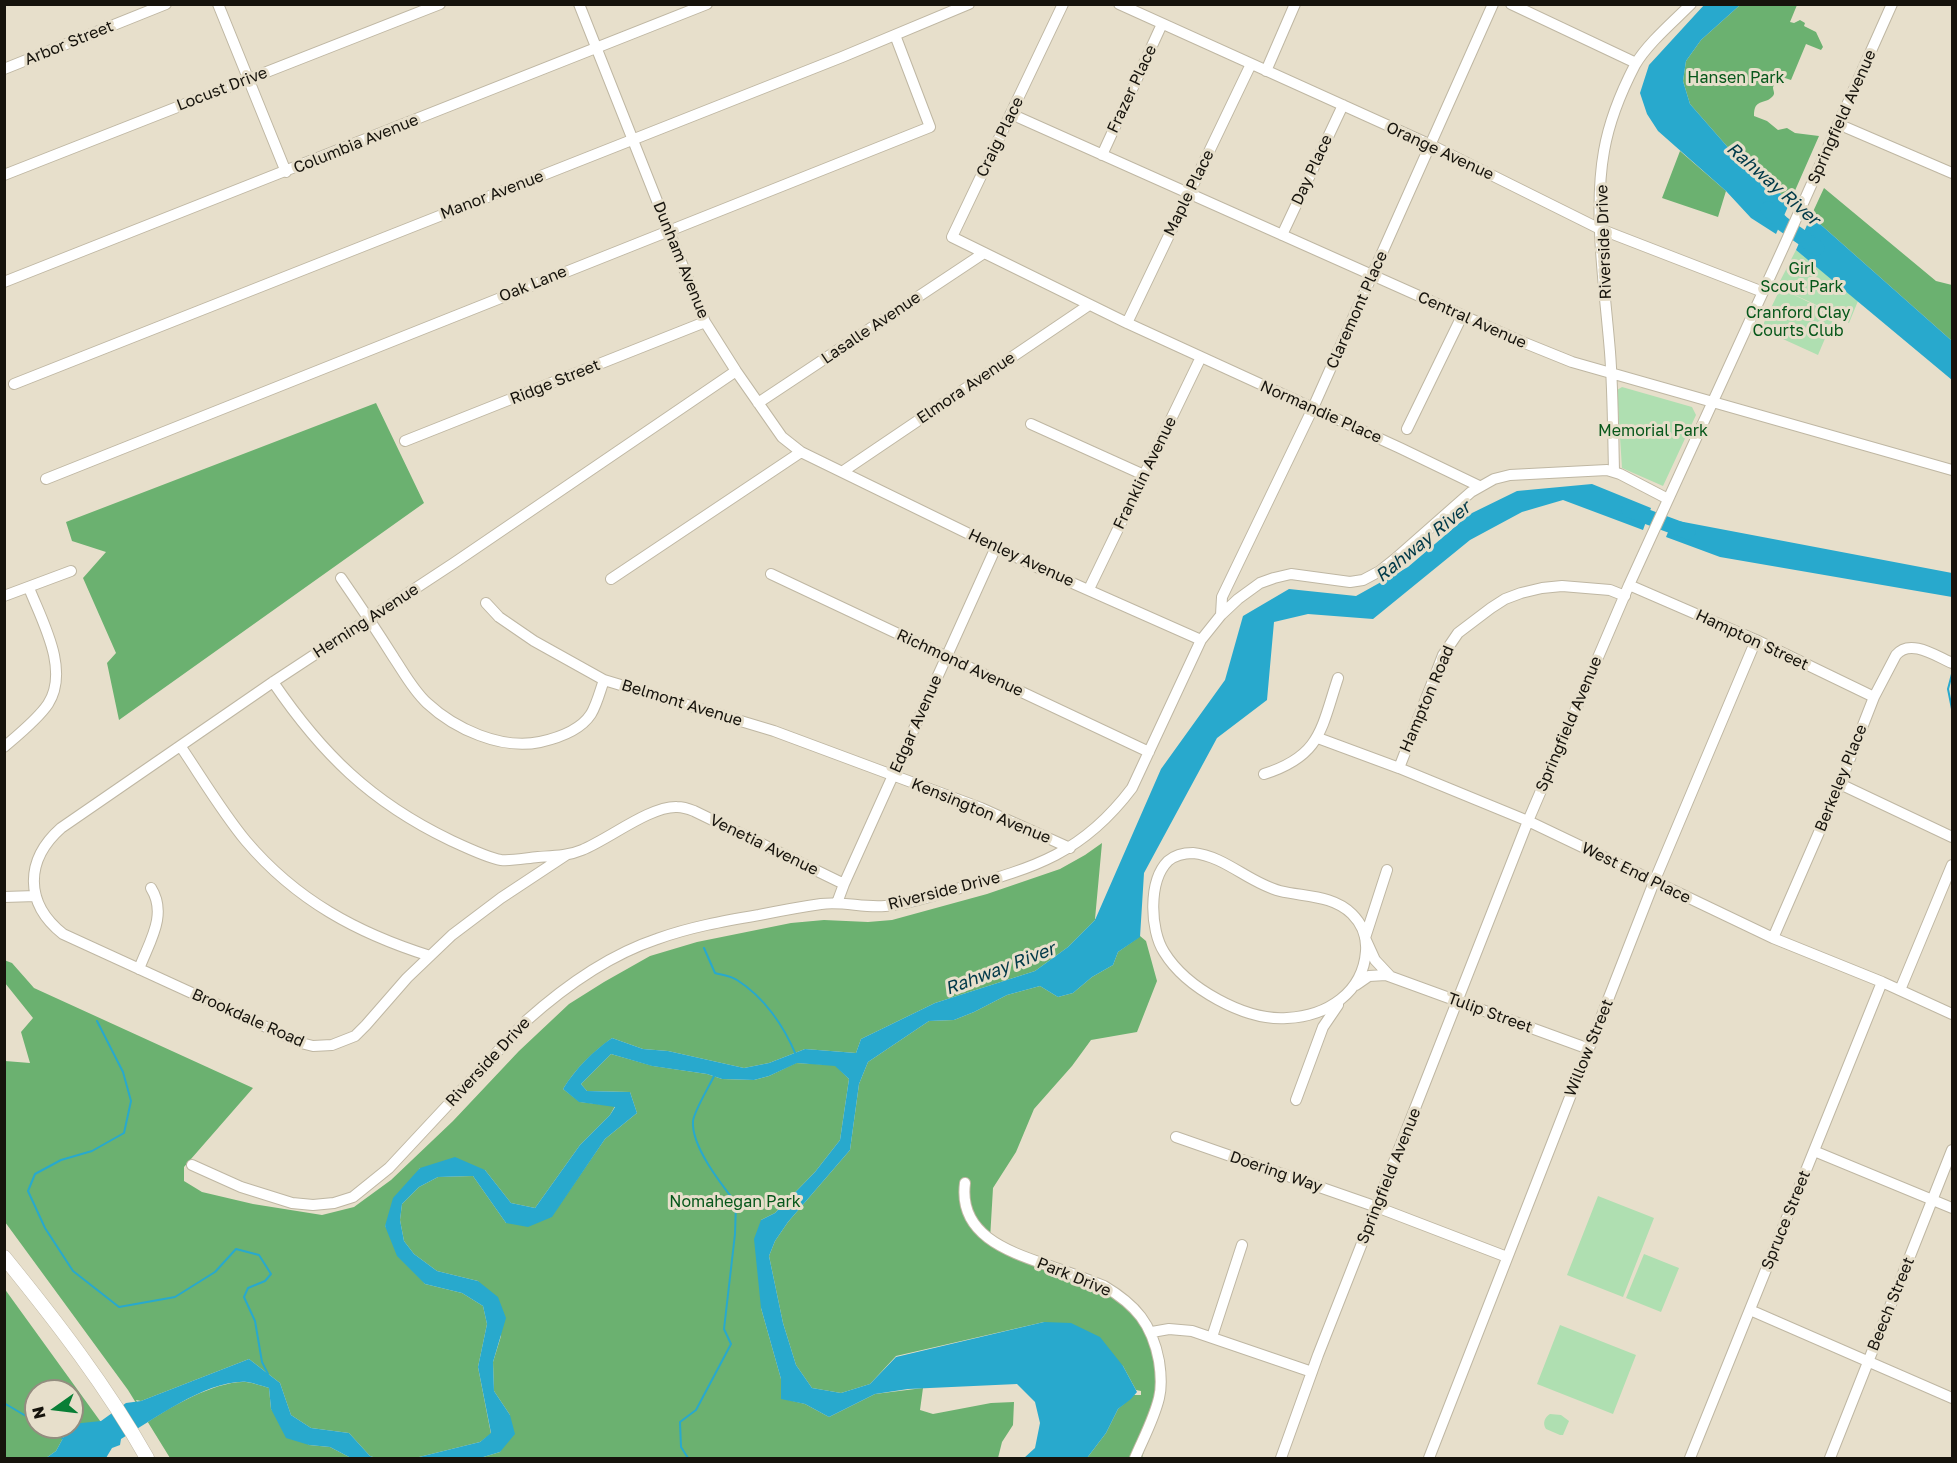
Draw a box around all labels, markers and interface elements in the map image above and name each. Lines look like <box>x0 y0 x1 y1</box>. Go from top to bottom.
street label: Arbor Street <box>22 16 116 70</box>
street label: Frazer Place <box>1103 42 1161 136</box>
street label: Springfield Avenue <box>1804 47 1880 187</box>
street label: Locust Drive <box>174 63 270 115</box>
park label: Hansen Park <box>1687 68 1785 88</box>
street label: Craig Place <box>972 94 1028 180</box>
street label: Columbia Avenue <box>291 110 421 178</box>
street label: Orange Avenue <box>1383 118 1497 184</box>
street label: Day Place <box>1287 132 1337 208</box>
water label: Rahway River <box>1722 138 1824 230</box>
street label: Maple Place <box>1160 147 1218 239</box>
street label: Manor Avenue <box>438 167 546 223</box>
street label: Riverside Drive <box>1592 184 1616 300</box>
street label: Dunham Avenue <box>649 199 713 321</box>
street label: Claremont Place <box>1322 248 1392 372</box>
park label: Girl Scout Park <box>1760 259 1844 297</box>
street label: Oak Lane <box>496 262 570 306</box>
street label: Central Avenue <box>1415 287 1529 353</box>
street label: Lasalle Avenue <box>818 288 924 368</box>
park label: Cranford Clay Courts Club <box>1746 303 1850 341</box>
street label: Elmora Avenue <box>913 348 1019 428</box>
street label: Ridge Street <box>507 355 603 409</box>
street label: Normandie Place <box>1257 377 1385 447</box>
street label: Franklin Avenue <box>1109 413 1181 533</box>
park label: Memorial Park <box>1598 421 1708 441</box>
water label: Rahway River <box>1371 497 1475 587</box>
street label: Henley Avenue <box>965 525 1077 591</box>
street label: Herning Avenue <box>310 580 422 662</box>
street label: Hampton Street <box>1692 605 1812 675</box>
street label: Richmond Avenue <box>894 625 1026 701</box>
street label: Hampton Road <box>1396 643 1458 755</box>
street label: Springfield Avenue <box>1532 654 1606 794</box>
street label: Edgar Avenue <box>886 672 946 776</box>
street label: Belmont Avenue <box>619 675 745 731</box>
street label: Berkeley Place <box>1811 722 1871 834</box>
street label: Kensington Avenue <box>909 774 1053 848</box>
street label: Venetia Avenue <box>707 810 821 880</box>
street label: West End Place <box>1578 838 1694 908</box>
street label: Riverside Drive <box>886 868 1002 914</box>
water label: Rahway River <box>942 938 1058 1000</box>
street label: Brookdale Road <box>189 985 307 1051</box>
street label: Tulip Street <box>1445 989 1535 1037</box>
street label: Willow Street <box>1561 996 1617 1100</box>
street label: Riverside Drive <box>442 1013 534 1111</box>
street label: Springfield Avenue <box>1353 1105 1425 1247</box>
street label: Doering Way <box>1227 1147 1325 1197</box>
street label: Spruce Street <box>1757 1168 1815 1272</box>
park label: Nomahegan Park <box>669 1192 801 1212</box>
street label: Park Drive <box>1034 1253 1114 1301</box>
street label: Beech Street <box>1864 1254 1918 1354</box>
north arrow <box>24 1379 84 1439</box>
text: N <box>27 1405 50 1421</box>

